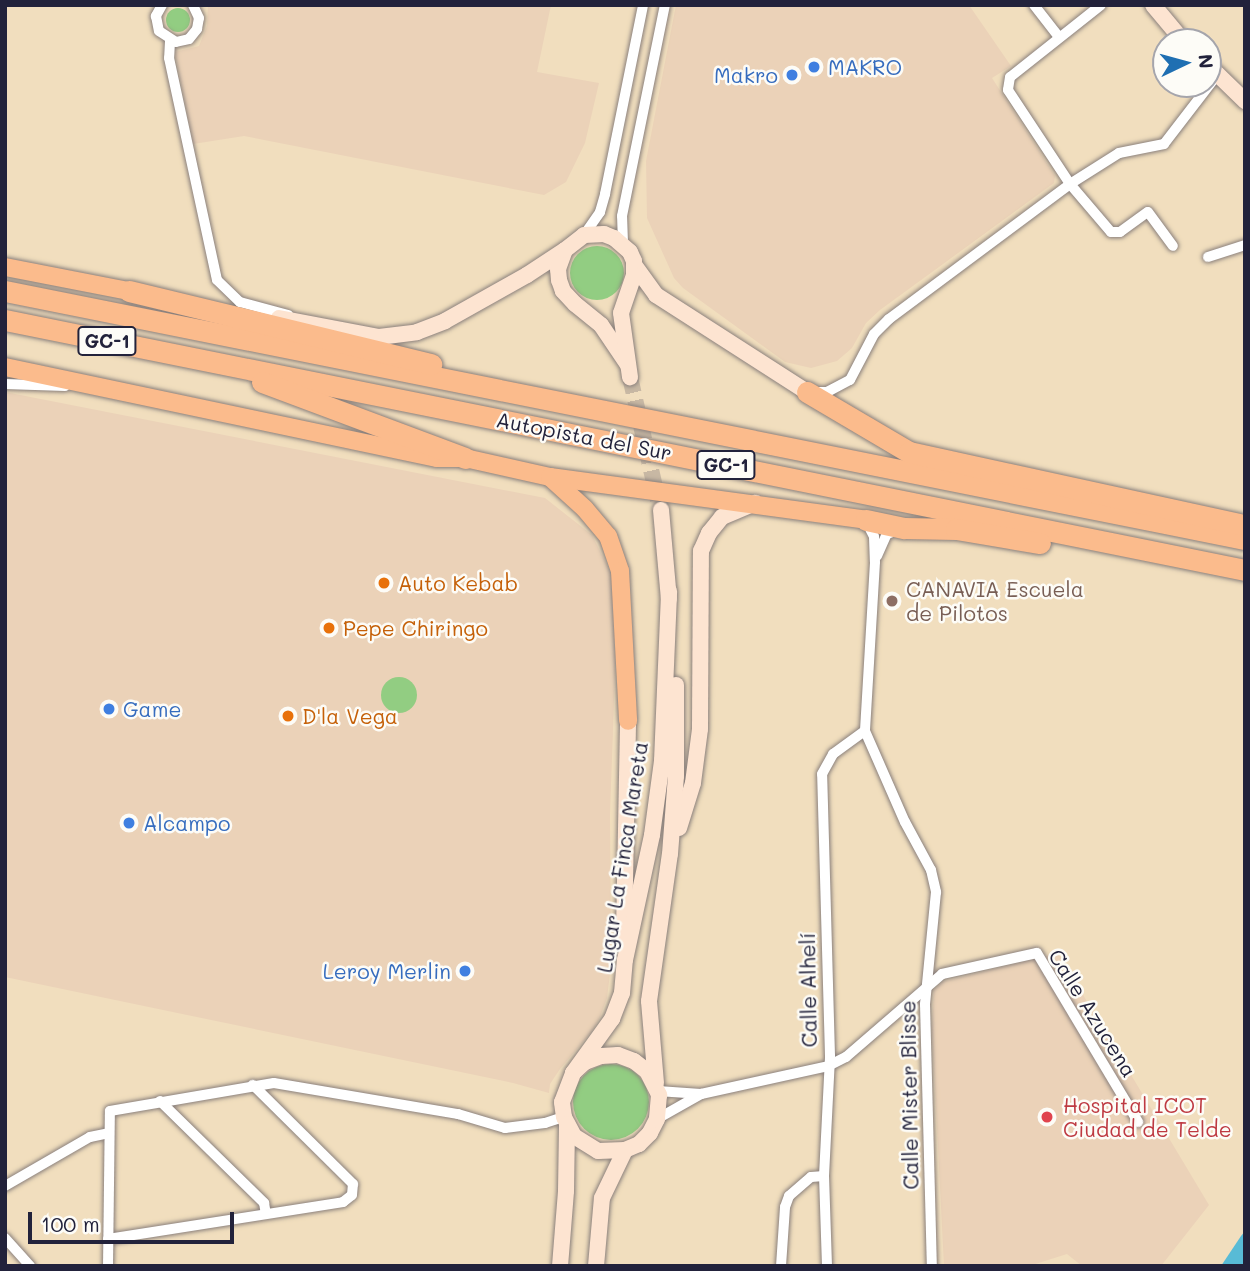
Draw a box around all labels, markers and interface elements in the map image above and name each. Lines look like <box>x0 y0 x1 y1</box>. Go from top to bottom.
north arrow <box>1152 28 1222 98</box>
text: N <box>1193 53 1220 70</box>
place label: MAKRO <box>828 54 902 80</box>
marker: MAKRO <box>806 59 822 75</box>
place label: Makro <box>714 62 778 88</box>
marker: Makro <box>784 67 800 83</box>
road number: GC-1 <box>77 326 137 356</box>
street label: Autopista del Sur <box>494 407 674 465</box>
road number: GC-1 <box>696 450 756 480</box>
place label: Auto Kebab <box>398 570 518 596</box>
marker: Auto Kebab <box>376 575 392 591</box>
place label: CANAVIA Escuela de Pilotos <box>906 576 1084 626</box>
marker: CANAVIA Escuela de Pilotos <box>884 593 900 609</box>
place label: Pepe Chiringo <box>343 615 488 641</box>
marker: Pepe Chiringo <box>321 620 337 636</box>
place label: Game <box>123 696 181 722</box>
marker: Game <box>101 701 117 717</box>
place label: D'la Vega <box>302 703 398 729</box>
marker: D'la Vega <box>280 708 296 724</box>
street label: Lugar La Finca Mareta <box>591 740 653 974</box>
place label: Alcampo <box>143 810 230 836</box>
marker: Alcampo <box>121 815 137 831</box>
street label: Calle Alhelí <box>794 932 822 1048</box>
street label: Calle Azucena <box>1044 944 1142 1082</box>
place label: Leroy Merlin <box>323 958 451 984</box>
marker: Leroy Merlin <box>457 963 473 979</box>
street label: Calle Mister Blisse <box>895 1000 923 1190</box>
place label: Hospital ICOT Ciudad de Telde <box>1063 1092 1232 1142</box>
marker: Hospital ICOT Ciudad de Telde <box>1037 1107 1057 1127</box>
scale bar <box>32 1198 238 1242</box>
text: 100 m <box>41 1210 100 1237</box>

